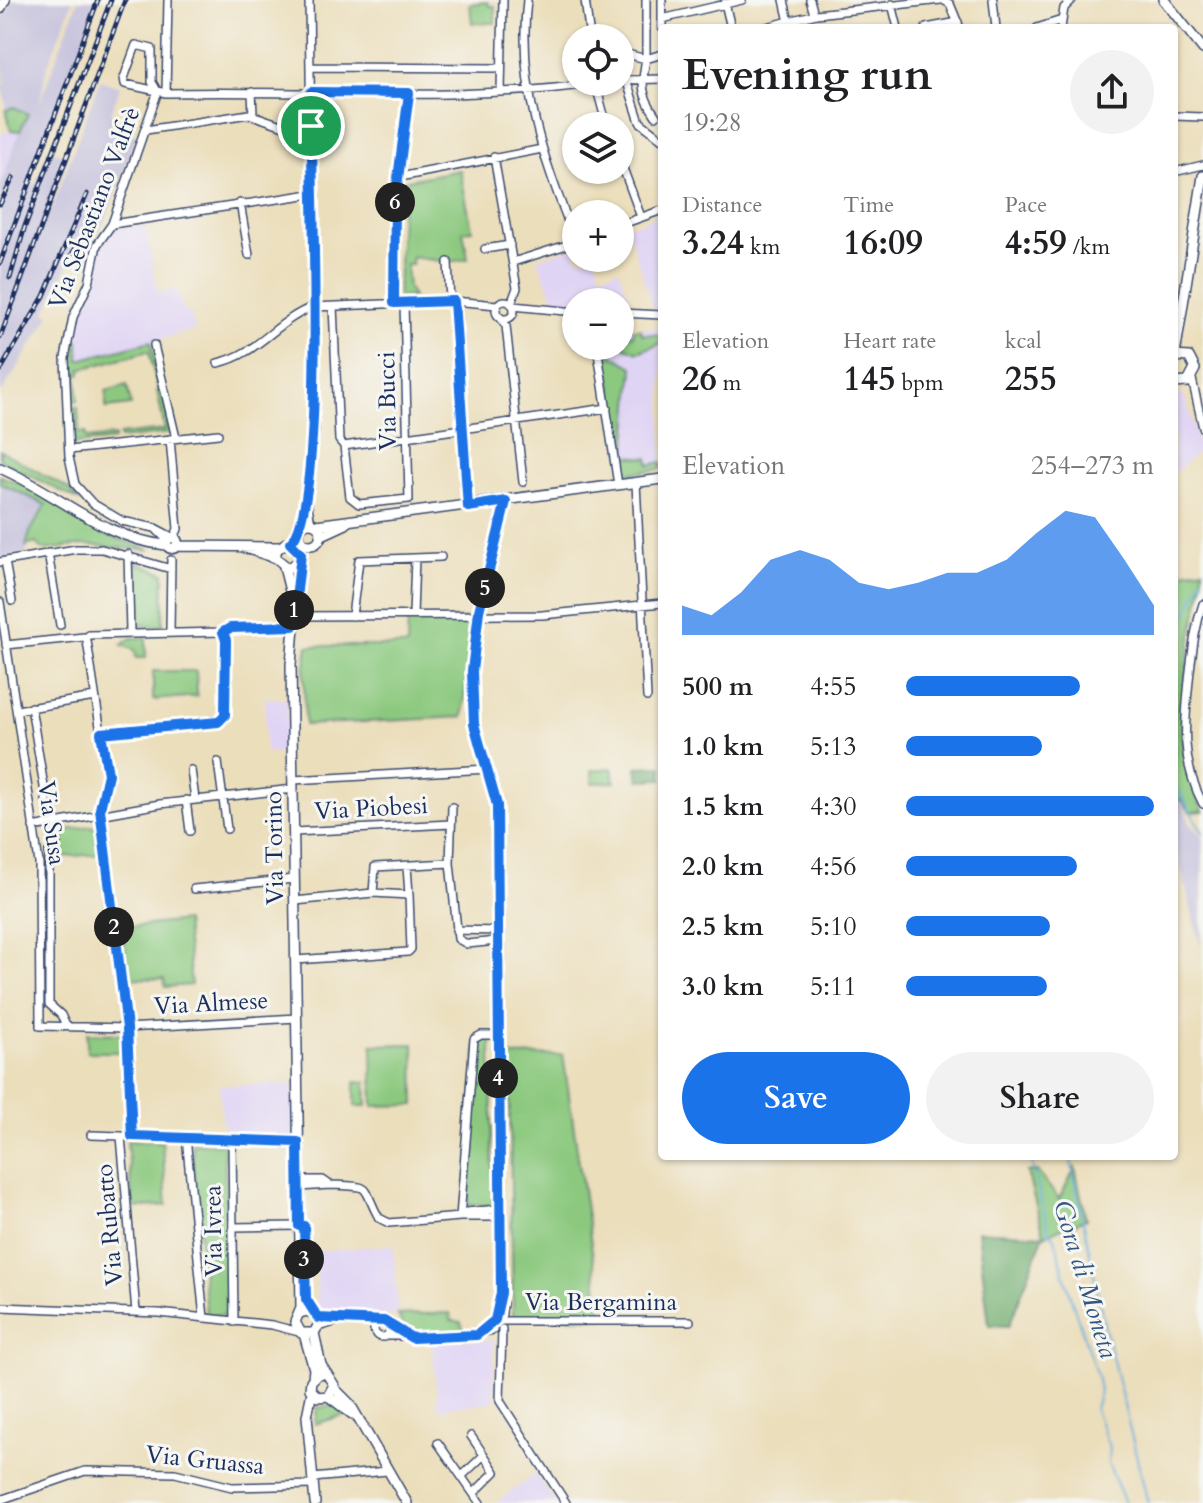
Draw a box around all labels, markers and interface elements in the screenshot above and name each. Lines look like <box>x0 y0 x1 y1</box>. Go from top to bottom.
map controls <box>562 24 634 360</box>
button: locate <box>562 24 634 96</box>
text: Evening run <box>682 45 932 105</box>
button: share <box>1070 50 1154 134</box>
pin <box>277 92 345 160</box>
street label: Via Sebastiano Valfrè <box>41 102 148 314</box>
icon: arrive <box>289 104 333 148</box>
text: 19:28 <box>682 105 742 140</box>
button: layers <box>562 112 634 184</box>
pin: 6 <box>375 182 415 222</box>
text: 6 <box>389 187 401 217</box>
text: Distance <box>682 190 762 220</box>
text: Time <box>843 190 894 220</box>
text: Pace <box>1005 190 1047 220</box>
button: + <box>562 200 634 272</box>
text: 3.24 <box>682 220 744 266</box>
text: 16:09 <box>843 220 923 266</box>
text: 4:59 <box>1005 220 1067 266</box>
text: km <box>744 232 780 262</box>
text: /km <box>1067 232 1110 262</box>
button: − <box>562 288 634 360</box>
text: Elevation <box>682 326 769 356</box>
text: Heart rate <box>843 326 937 356</box>
text: kcal <box>1005 326 1042 356</box>
street label: Via Bucci <box>370 351 405 451</box>
text: 26 <box>682 356 717 402</box>
text: 145 <box>843 356 896 402</box>
text: 255 <box>1005 356 1057 402</box>
text: m <box>717 368 741 398</box>
text: bpm <box>896 368 944 398</box>
text: Elevation <box>682 448 785 483</box>
text: 254–273 m <box>1031 448 1154 483</box>
pin: 5 <box>465 568 505 608</box>
text: 5 <box>479 573 491 603</box>
pin: 1 <box>274 590 314 630</box>
text: 1 <box>288 595 300 625</box>
text: 500 m <box>682 669 753 704</box>
text: 4:55 <box>810 669 857 704</box>
text: 1.0 km <box>682 729 763 764</box>
text: 5:13 <box>810 729 857 764</box>
street label: Via Susa <box>29 779 74 868</box>
street label: Via Piobesi <box>313 789 429 828</box>
text: 1.5 km <box>682 789 763 824</box>
text: 4:30 <box>810 789 857 824</box>
street label: Via Torino <box>257 791 292 905</box>
text: 2.0 km <box>682 849 763 884</box>
text: 4:56 <box>810 849 857 884</box>
pin: 2 <box>94 907 134 947</box>
text: 2.5 km <box>682 909 763 944</box>
text: 5:10 <box>810 909 857 944</box>
text: 2 <box>108 912 120 942</box>
text: 3.0 km <box>682 969 763 1004</box>
text: 5:11 <box>810 969 857 1004</box>
street label: Via Almese <box>153 984 269 1023</box>
button: Save <box>682 1052 910 1144</box>
button: Share <box>926 1052 1154 1144</box>
pin: 4 <box>478 1058 518 1098</box>
text: 4 <box>492 1063 504 1093</box>
street label: Via Rubatto <box>88 1163 131 1287</box>
street label: Via Ivrea <box>196 1184 231 1277</box>
water label: Gora di Moneta <box>1045 1196 1126 1363</box>
pin: 3 <box>284 1239 324 1279</box>
text: 3 <box>298 1244 310 1274</box>
street label: Via Bergamina <box>525 1286 678 1319</box>
street label: Via Gruassa <box>144 1438 266 1483</box>

